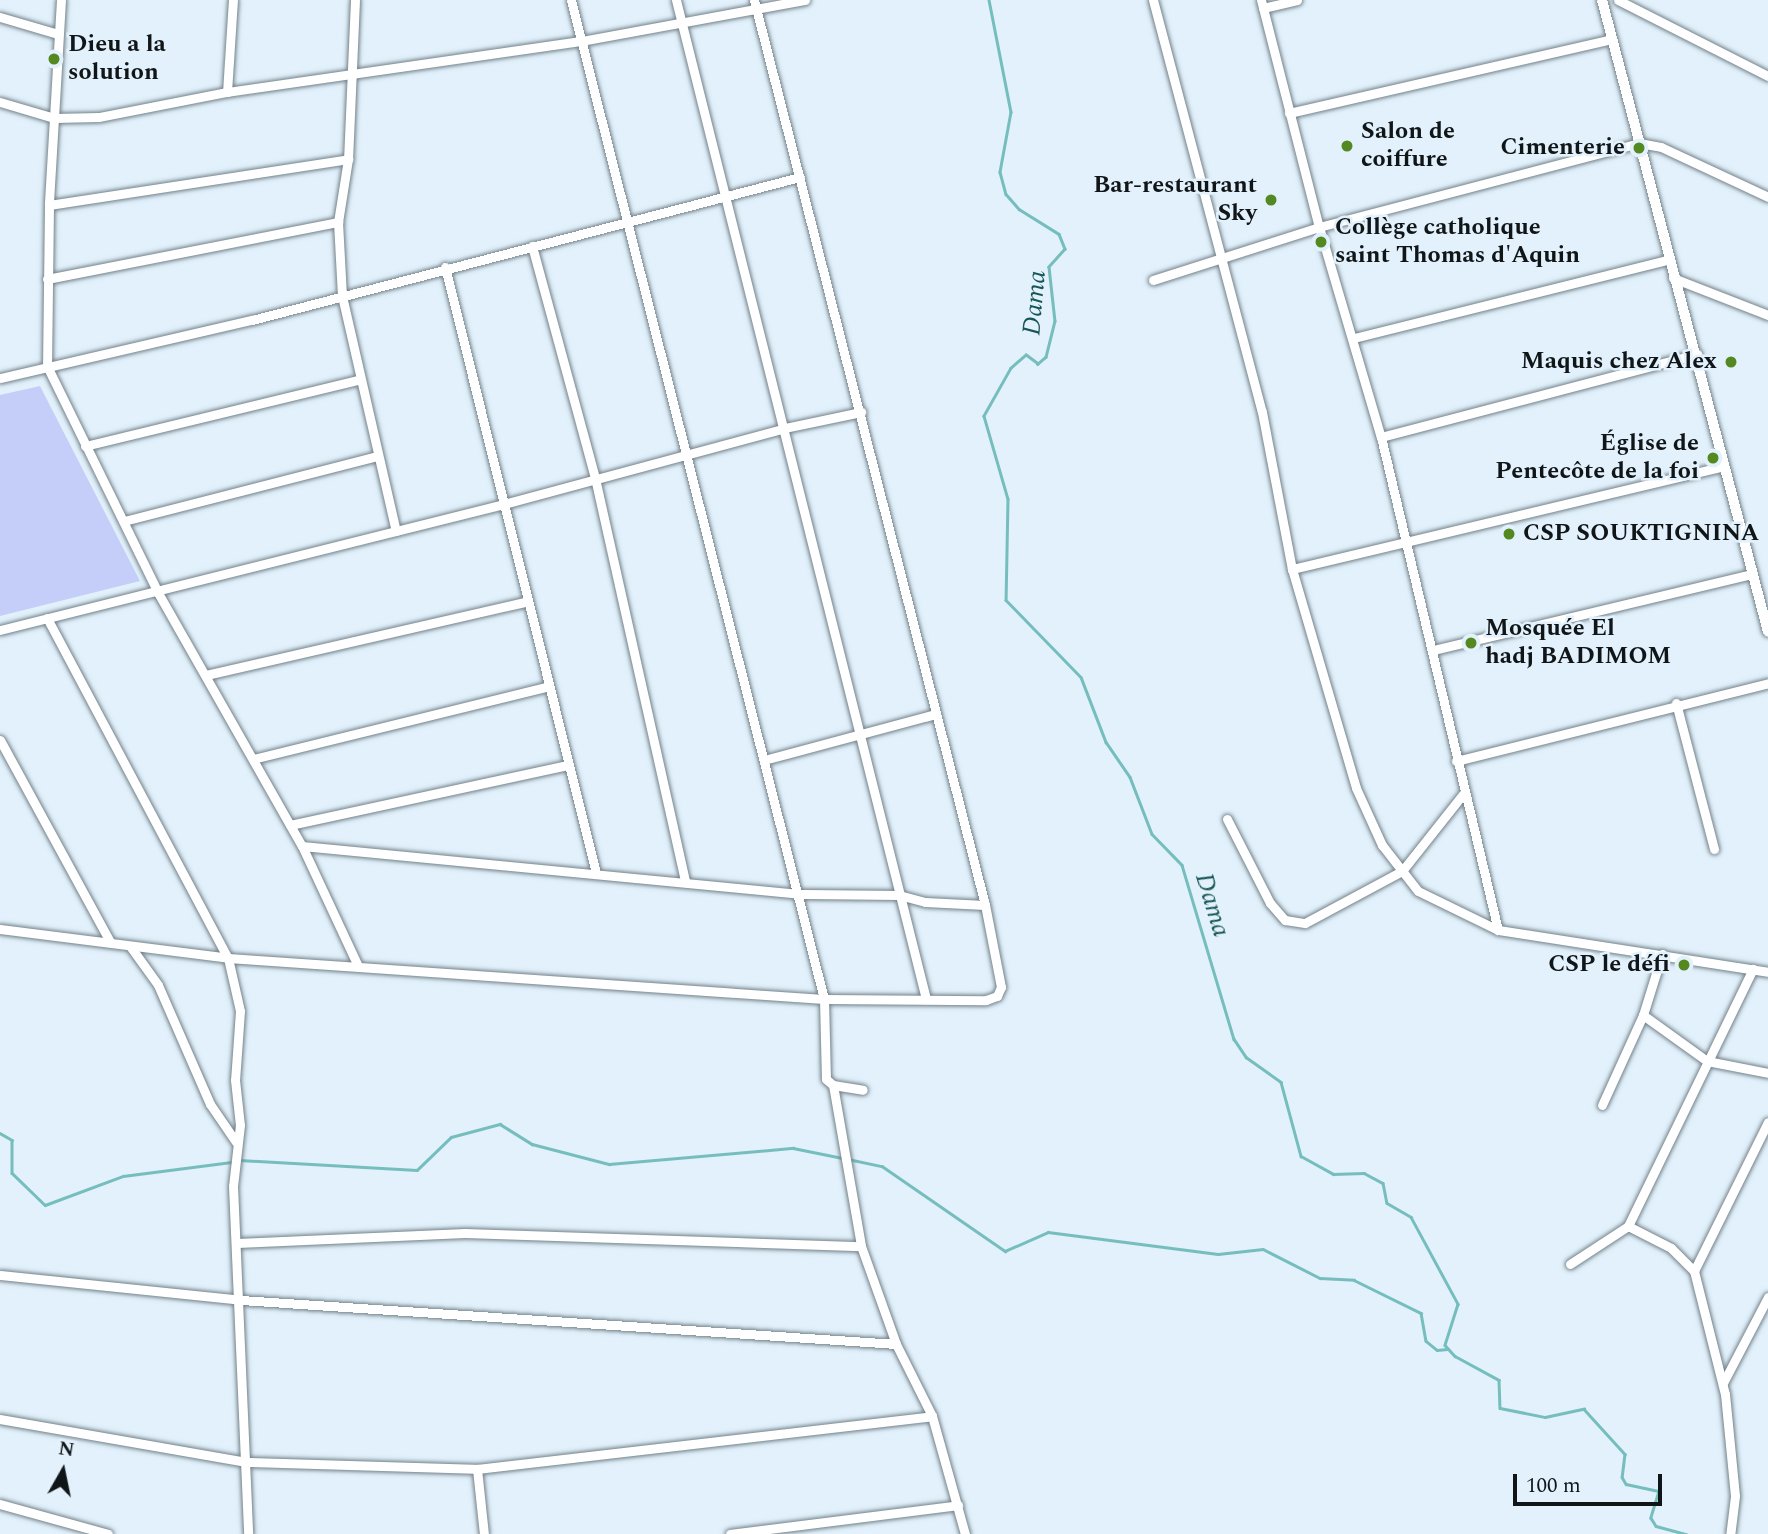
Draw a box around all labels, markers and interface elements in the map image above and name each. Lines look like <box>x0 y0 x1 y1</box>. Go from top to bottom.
place label: Dieu a la solution <box>68 31 166 87</box>
marker: Dieu a la solution <box>46 51 62 67</box>
place label: Salon de coiffure <box>1361 118 1455 174</box>
place label: Cimenterie <box>1500 134 1625 162</box>
marker: Salon de coiffure <box>1339 138 1355 154</box>
marker: Cimenterie <box>1631 140 1647 156</box>
place label: Bar-restaurant Sky <box>1093 172 1257 228</box>
marker: Bar-restaurant Sky <box>1263 192 1279 208</box>
place label: Collège catholique saint Thomas d'Aquin <box>1335 214 1580 270</box>
marker: Collège catholique saint Thomas d'Aquin <box>1313 234 1329 250</box>
water label: Dama <box>1017 269 1053 337</box>
place label: Maquis chez Alex <box>1521 348 1717 376</box>
marker: Maquis chez Alex <box>1723 354 1739 370</box>
place label: Église de Pentecôte de la foi <box>1495 430 1699 486</box>
marker: Église de Pentecôte de la foi <box>1705 450 1721 466</box>
place label: CSP SOUKTIGNINA <box>1523 520 1759 548</box>
marker: CSP SOUKTIGNINA <box>1501 526 1517 542</box>
place label: Mosquée El hadj BADIMOM <box>1485 615 1671 671</box>
marker: Mosquée El hadj BADIMOM <box>1463 635 1479 651</box>
water label: Dama <box>1188 869 1236 941</box>
place label: CSP le défi <box>1548 951 1670 979</box>
marker: CSP le défi <box>1676 957 1692 973</box>
text: N <box>56 1434 76 1465</box>
north arrow <box>28 1436 98 1506</box>
scale bar <box>1516 1460 1665 1504</box>
text: 100 m <box>1526 1470 1581 1502</box>

